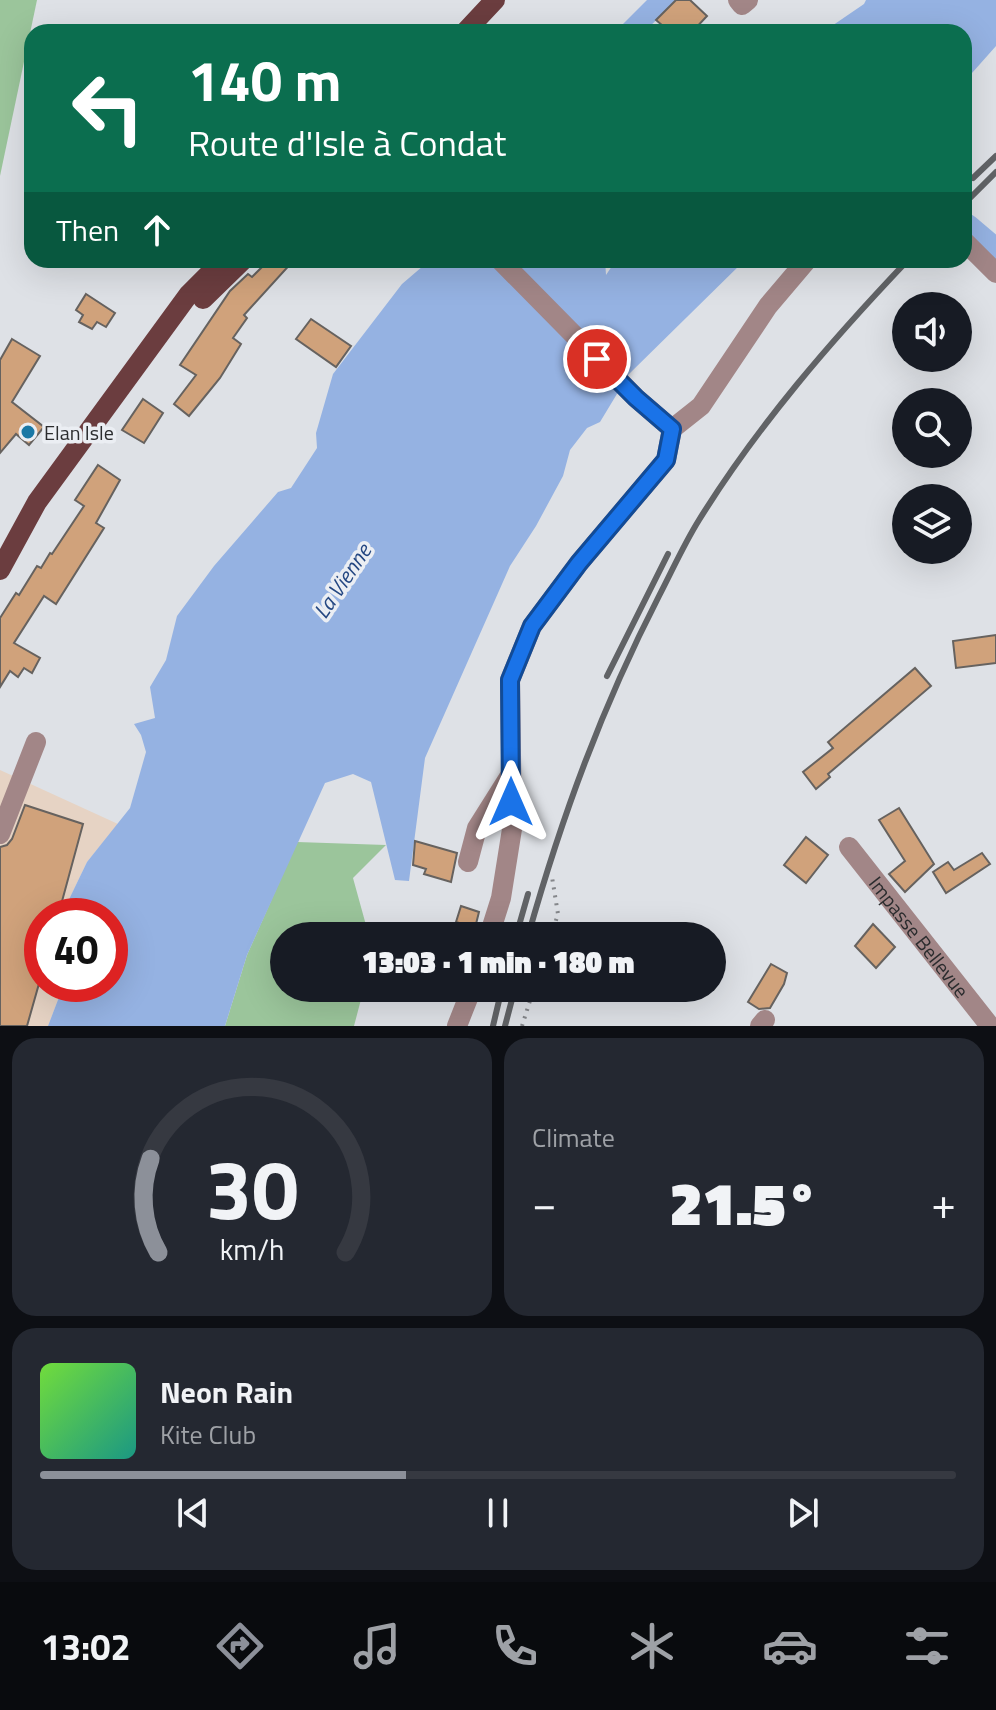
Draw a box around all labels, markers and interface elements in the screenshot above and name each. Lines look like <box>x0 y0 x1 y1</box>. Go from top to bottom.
text: 140 m <box>188 38 341 123</box>
icon: left <box>56 56 160 160</box>
text: Route d'Isle à Condat <box>188 115 507 170</box>
text: Then <box>56 207 119 253</box>
icon: ahead <box>135 208 179 252</box>
map controls <box>892 292 972 564</box>
button: sound <box>892 292 972 372</box>
pin <box>563 325 631 393</box>
icon: arrive <box>575 337 619 381</box>
button: search <box>892 388 972 468</box>
place label: Elan Isle <box>44 417 114 448</box>
marker: Elan Isle <box>19 423 37 441</box>
button: layers <box>892 484 972 564</box>
water label: La Vienne <box>304 535 381 625</box>
position arrow <box>469 760 553 844</box>
street label: Impasse Bellevue <box>862 869 977 1004</box>
speed limit sign: 40 <box>24 898 128 1002</box>
text: 13:03 · 1 min · 180 m <box>362 939 634 985</box>
text: Climate <box>532 1118 615 1157</box>
text: 30 <box>205 1125 299 1251</box>
text: 21.5° <box>670 1157 818 1248</box>
text: − <box>532 1169 557 1236</box>
text: + <box>931 1169 956 1236</box>
text: km/h <box>220 1228 284 1271</box>
text: Neon Rain <box>160 1369 293 1415</box>
text: Kite Club <box>160 1415 256 1454</box>
icon: previous <box>171 1491 215 1535</box>
icon: pause <box>476 1491 520 1535</box>
icon: next <box>781 1491 825 1535</box>
icon: directions <box>212 1618 268 1674</box>
icon: music <box>349 1618 405 1674</box>
icon: phone <box>487 1618 543 1674</box>
icon: climate <box>624 1618 680 1674</box>
icon: car <box>762 1618 818 1674</box>
icon: filters <box>899 1618 955 1674</box>
text: 13:02 <box>41 1619 131 1674</box>

